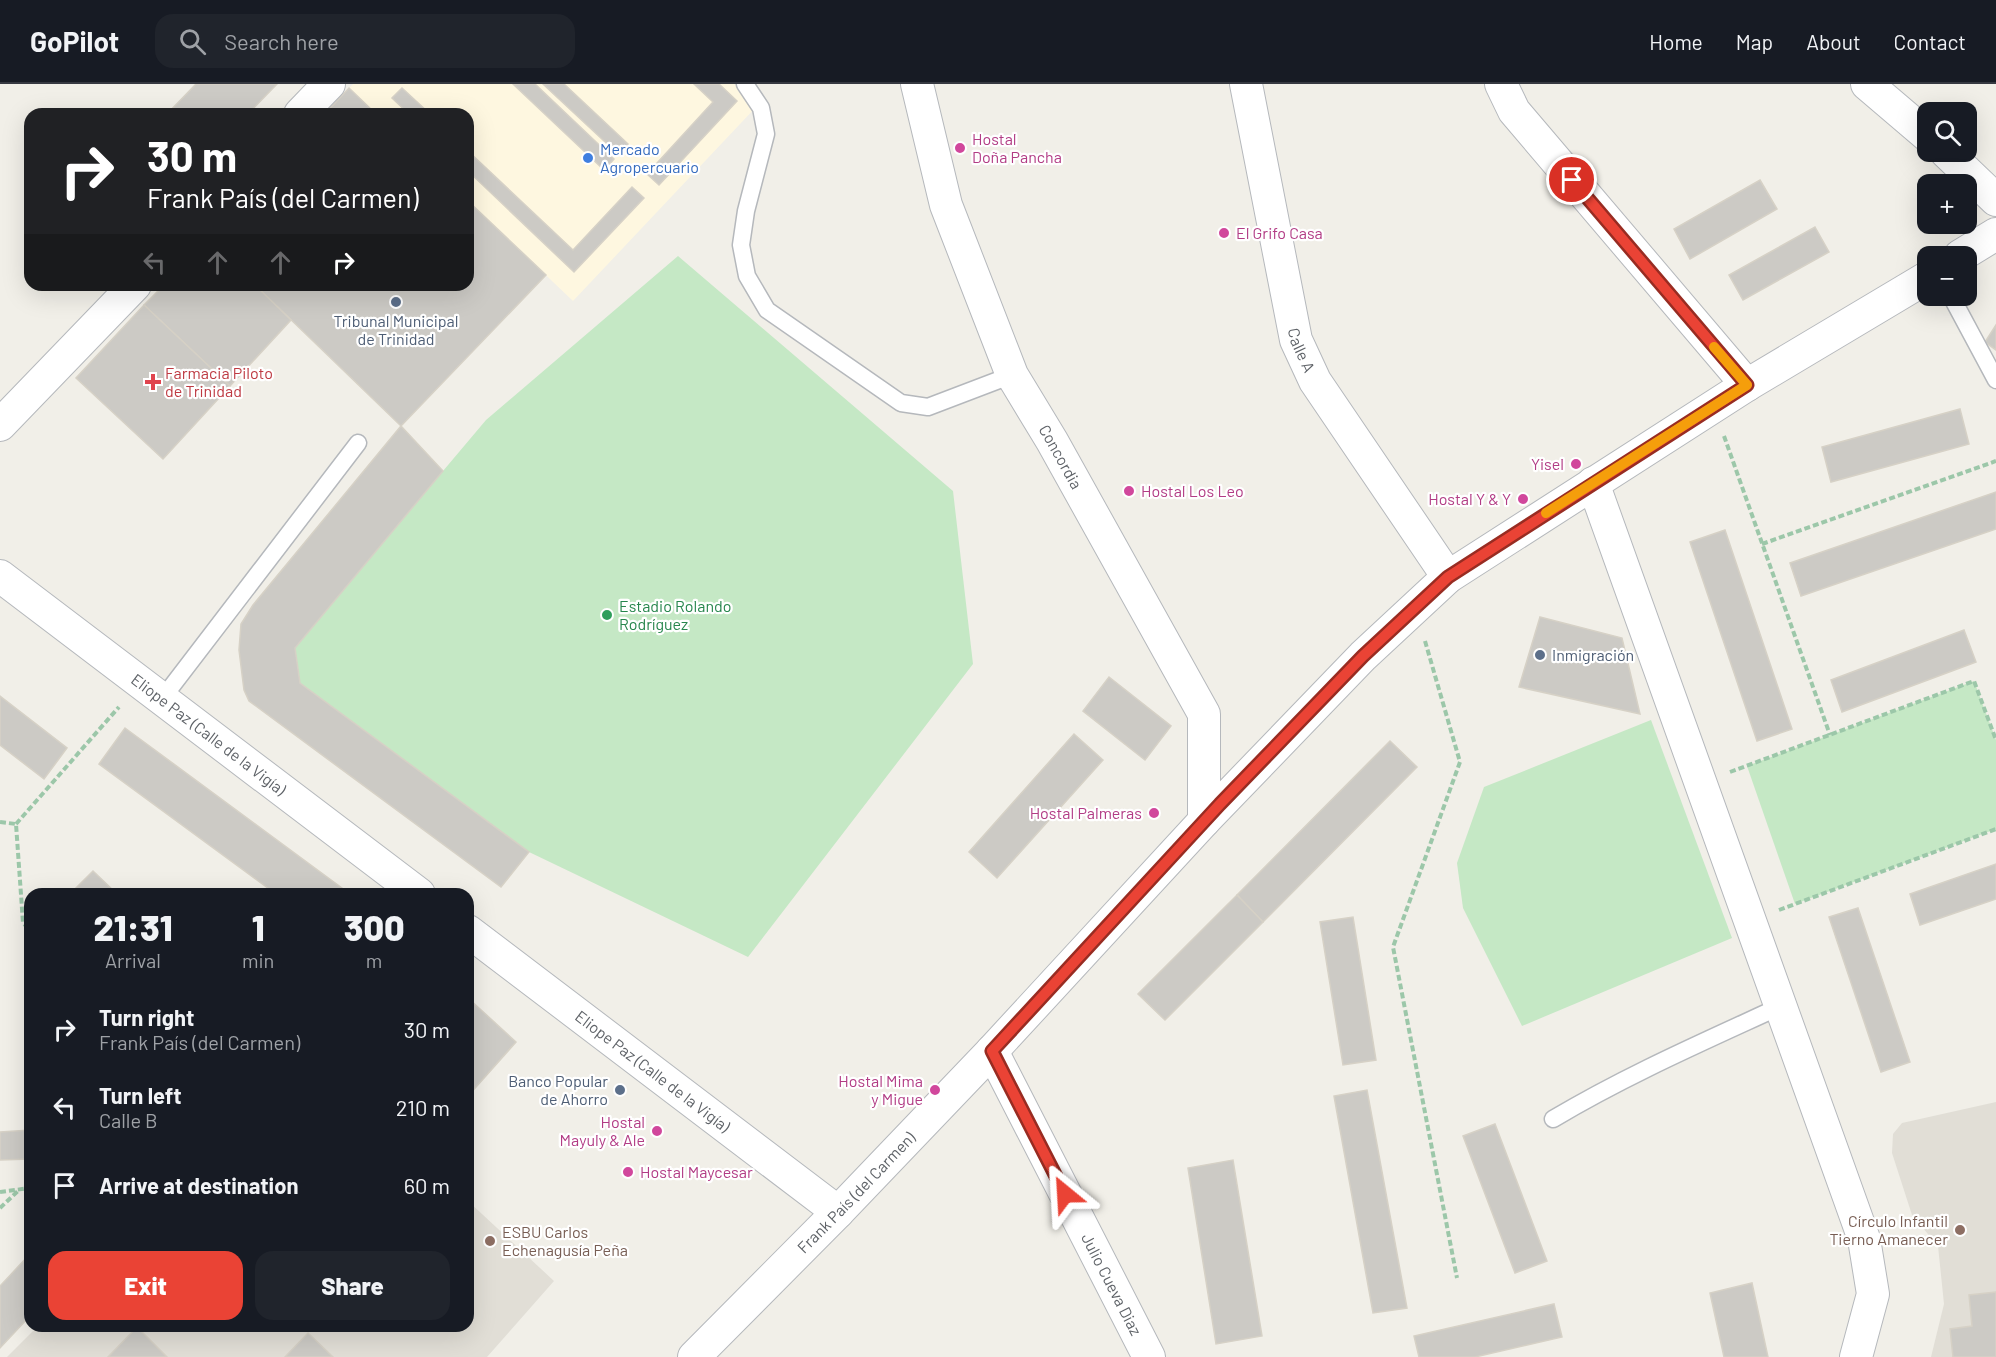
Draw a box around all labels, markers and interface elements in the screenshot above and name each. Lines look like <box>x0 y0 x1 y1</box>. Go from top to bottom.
search box <box>155 14 575 68</box>
text: GoPilot <box>30 24 119 58</box>
icon: search <box>176 25 209 58</box>
text: Search here <box>224 28 339 54</box>
text: Home <box>1649 29 1703 54</box>
text: Map <box>1736 29 1773 54</box>
text: About <box>1806 29 1861 54</box>
text: Contact <box>1894 29 1966 54</box>
map controls <box>1917 102 1977 306</box>
button: search <box>1917 102 1977 162</box>
place label: Hostal Doña Pancha <box>972 129 1062 166</box>
text: 30 m <box>147 130 237 180</box>
icon: right <box>48 132 126 210</box>
place label: Mercado Agropercuario <box>600 139 699 176</box>
marker: Hostal Doña Pancha <box>953 141 967 155</box>
marker: Mercado Agropercuario <box>581 151 595 165</box>
pin <box>1546 154 1597 205</box>
icon: arrive <box>1555 163 1588 196</box>
button: + <box>1917 174 1977 234</box>
text: Frank País (del Carmen) <box>147 181 419 213</box>
place label: El Grifo Casa <box>1236 223 1323 242</box>
marker: El Grifo Casa <box>1217 226 1231 240</box>
icon: left <box>138 246 171 279</box>
icon: ahead <box>201 246 234 279</box>
icon: ahead <box>264 246 297 279</box>
icon: right <box>327 246 360 279</box>
button: − <box>1917 246 1977 306</box>
marker: Tribunal Municipal de Trinidad <box>389 295 403 309</box>
place label: Tribunal Municipal de Trinidad <box>334 311 458 348</box>
street label: Calle A <box>1285 326 1320 375</box>
place label: Farmacia Piloto de Trinidad <box>165 363 273 400</box>
marker: Farmacia Piloto de Trinidad <box>146 375 160 389</box>
street label: Concordia <box>1035 421 1087 492</box>
place label: Yisel <box>1531 454 1564 473</box>
marker: Yisel <box>1569 457 1583 471</box>
place label: Hostal Los Leo <box>1141 481 1244 500</box>
marker: Hostal Los Leo <box>1122 484 1136 498</box>
place label: Hostal Y & Y <box>1428 489 1511 508</box>
marker: Hostal Y & Y <box>1516 492 1530 506</box>
place label: Estadio Rolando Rodríguez <box>619 596 731 633</box>
marker: Estadio Rolando Rodríguez <box>600 608 614 622</box>
place label: Inmigración <box>1552 645 1634 664</box>
marker: Inmigración <box>1533 648 1547 662</box>
street label: Eliope Paz (Calle de la Vigía) <box>128 669 291 799</box>
place label: Hostal Palmeras <box>1030 803 1142 822</box>
marker: Hostal Palmeras <box>1147 806 1161 820</box>
text: 21:31 <box>93 905 172 948</box>
text: 1 <box>252 905 264 948</box>
text: 300 <box>344 905 405 948</box>
text: Arrival <box>105 948 161 972</box>
text: min <box>242 948 274 972</box>
text: m <box>366 948 382 972</box>
text: Turn right <box>99 1004 194 1030</box>
street label: Eliope Paz (Calle de la Vigía) <box>572 1006 735 1136</box>
icon: right <box>48 1013 81 1046</box>
text: 30 m <box>404 1016 450 1042</box>
text: Frank País (del Carmen) <box>99 1030 300 1054</box>
place label: Banco Popular de Ahorro <box>508 1071 608 1108</box>
place label: Hostal Mima y Migue <box>838 1071 923 1108</box>
text: Turn left <box>99 1082 182 1108</box>
marker: Banco Popular de Ahorro <box>613 1083 627 1097</box>
marker: Hostal Mima y Migue <box>928 1083 942 1097</box>
icon: left <box>48 1091 81 1124</box>
text: 210 m <box>396 1094 450 1120</box>
text: Calle B <box>99 1108 158 1132</box>
place label: Hostal Mayuly & Ale <box>560 1112 645 1149</box>
marker: Hostal Mayuly & Ale <box>650 1124 664 1138</box>
street label: Frank País (del Carmen) <box>793 1127 919 1257</box>
place label: Hostal Maycesar <box>640 1162 753 1181</box>
position arrow <box>1033 1162 1097 1226</box>
marker: Hostal Maycesar <box>621 1165 635 1179</box>
icon: arrive <box>48 1169 81 1202</box>
text: Arrive at destination <box>99 1172 298 1198</box>
text: 60 m <box>404 1172 450 1198</box>
place label: Círculo Infantil Tierno Amanecer <box>1829 1211 1948 1248</box>
place label: ESBU Carlos Echenagusía Peña <box>502 1222 628 1259</box>
marker: Círculo Infantil Tierno Amanecer <box>1953 1223 1967 1237</box>
street label: Julio Cueva Diaz <box>1078 1230 1146 1338</box>
marker: ESBU Carlos Echenagusía Peña <box>483 1234 497 1248</box>
button: Exit <box>48 1251 243 1320</box>
button: Share <box>255 1251 450 1320</box>

